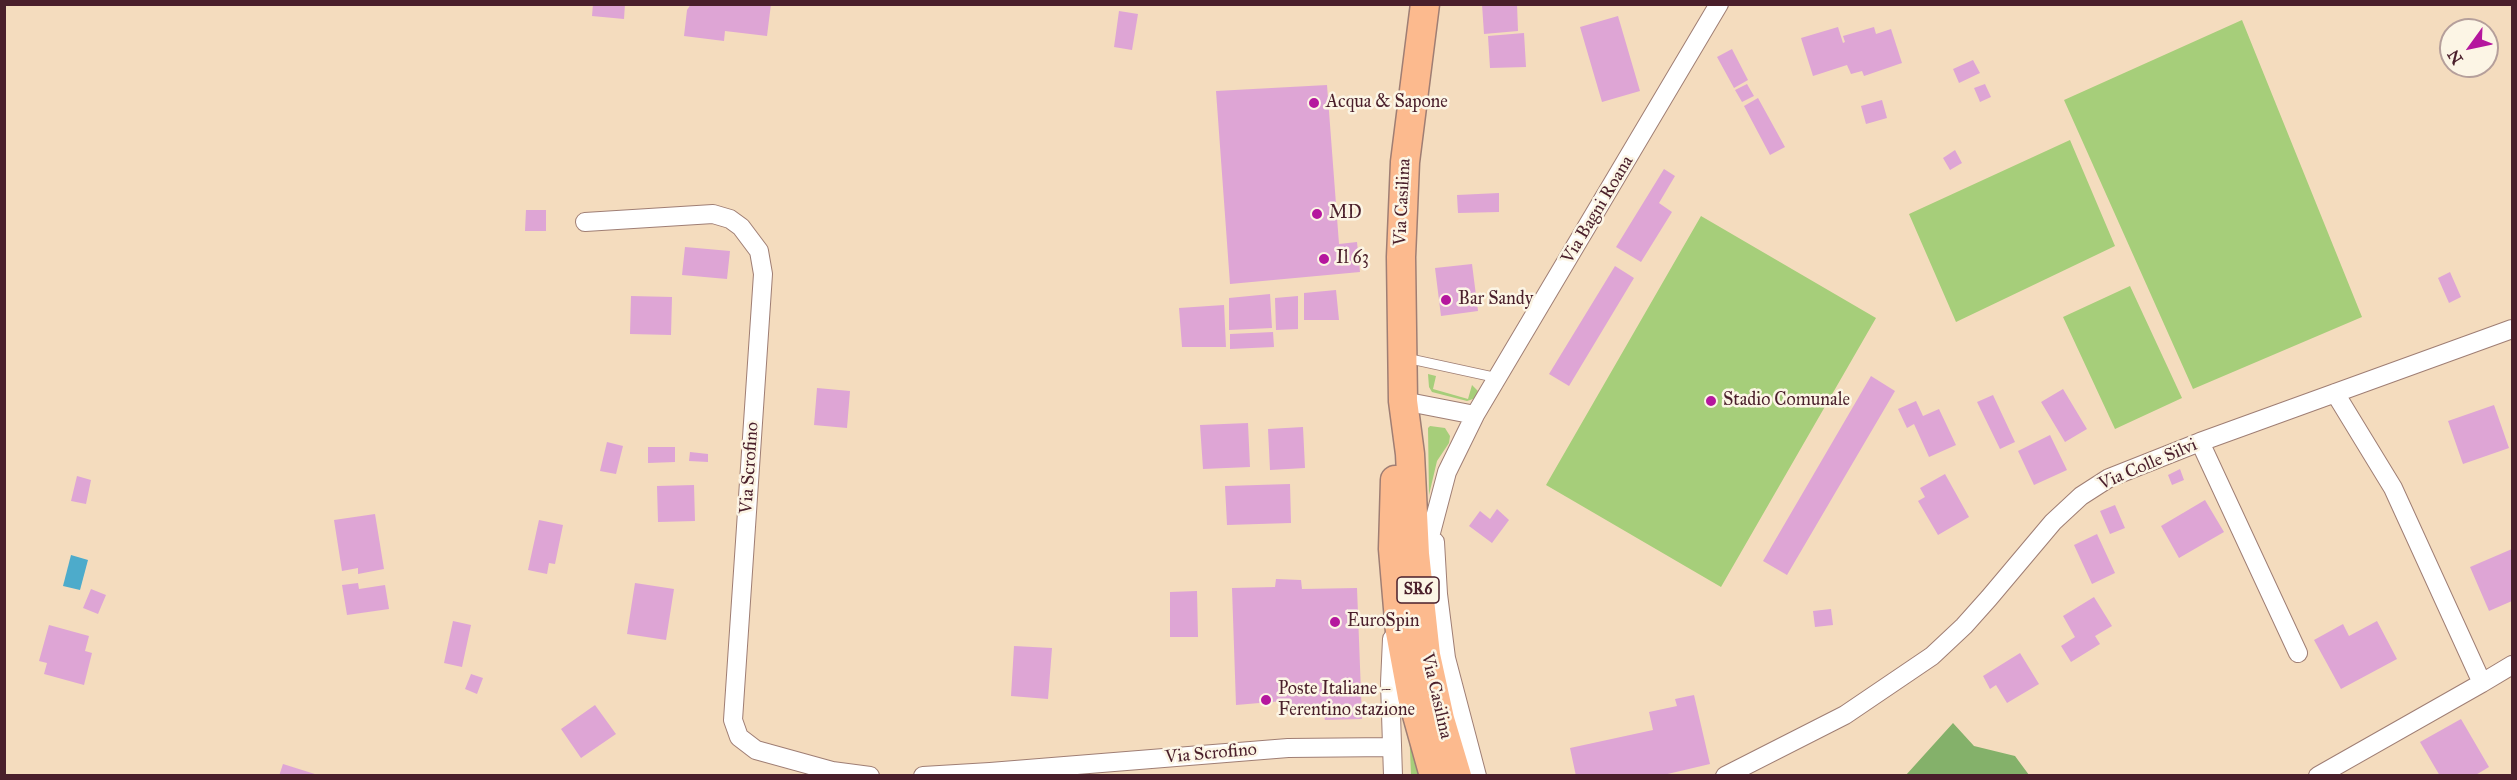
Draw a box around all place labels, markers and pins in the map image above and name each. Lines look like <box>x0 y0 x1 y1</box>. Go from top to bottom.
place label: Acqua & Sapone <box>1326 92 1448 114</box>
marker: Acqua & Sapone <box>1307 96 1321 110</box>
place label: MD <box>1329 203 1362 225</box>
marker: MD <box>1310 207 1324 221</box>
place label: Il 63 <box>1336 248 1369 270</box>
marker: Il 63 <box>1317 252 1331 266</box>
place label: Bar Sandy <box>1458 289 1533 311</box>
marker: Bar Sandy <box>1439 293 1453 307</box>
place label: Stadio Comunale <box>1723 390 1850 412</box>
marker: Stadio Comunale <box>1704 394 1718 408</box>
place label: EuroSpin <box>1347 611 1419 633</box>
marker: EuroSpin <box>1328 615 1342 629</box>
place label: Poste Italiane – Ferentino stazione <box>1278 679 1415 722</box>
marker: Poste Italiane – Ferentino stazione <box>1259 693 1273 707</box>

